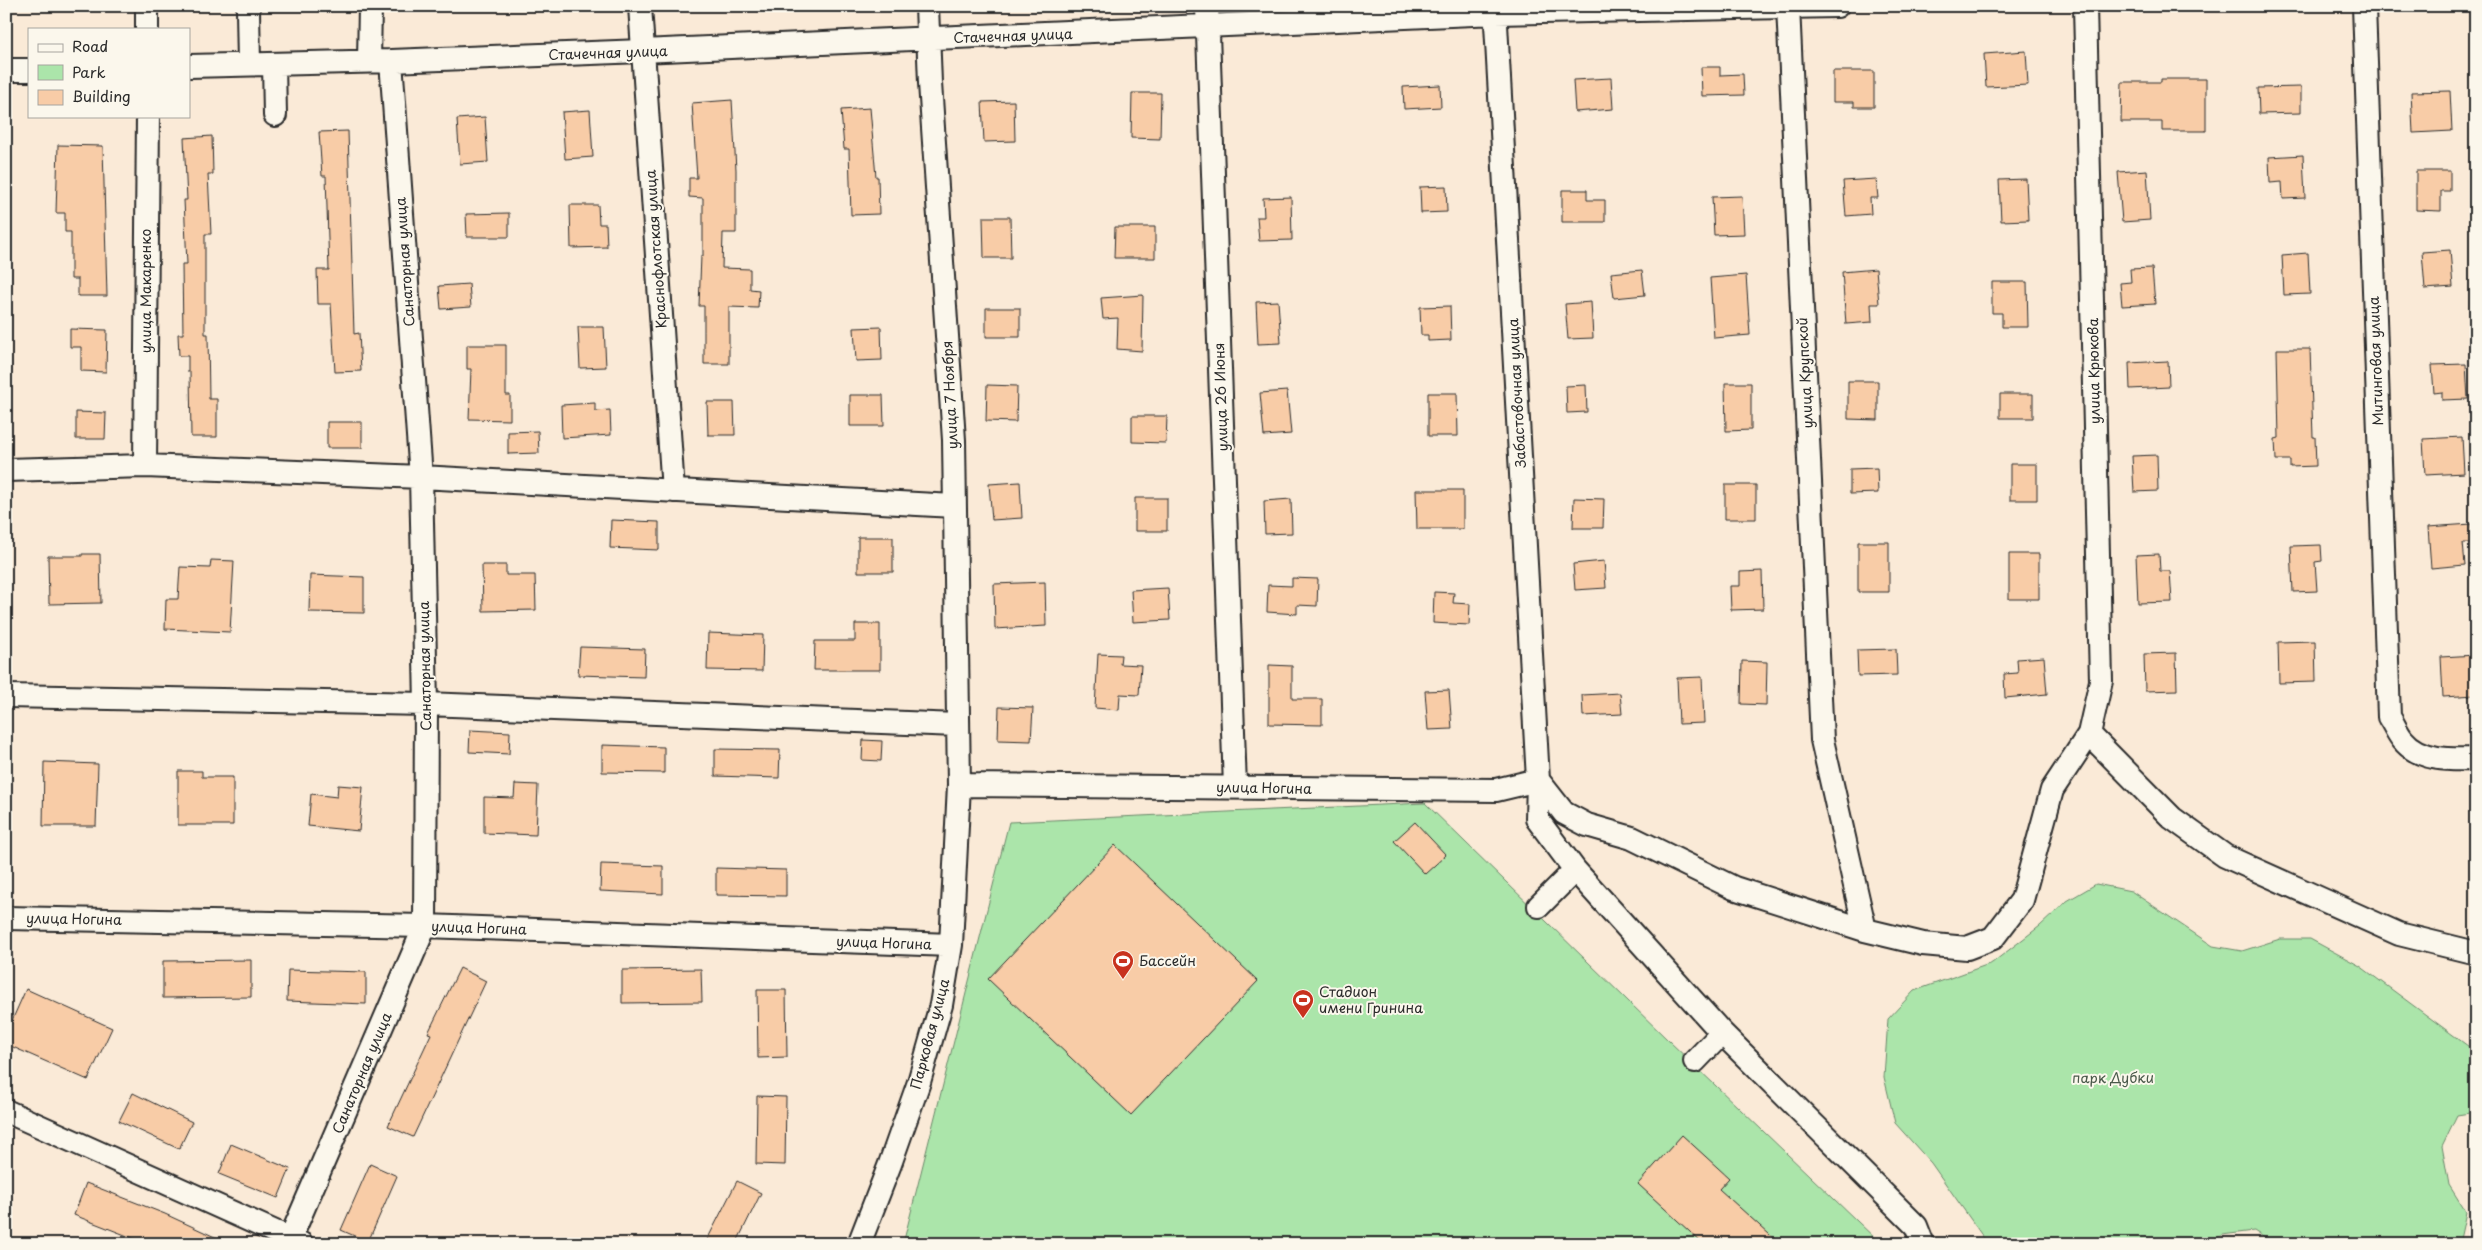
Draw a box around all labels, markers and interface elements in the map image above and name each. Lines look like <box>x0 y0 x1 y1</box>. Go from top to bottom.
street label: Стачечная улица <box>953 23 1073 48</box>
legend <box>28 28 190 118</box>
text: Road <box>72 34 108 57</box>
street label: Стачечная улица <box>548 40 668 65</box>
text: Park <box>72 60 106 83</box>
text: Building <box>72 84 131 107</box>
street label: Краснофлотская улица <box>639 169 672 329</box>
street label: Санаторная улица <box>389 196 420 327</box>
street label: улица Макаренко <box>135 229 156 353</box>
street label: Митинговая улица <box>2363 296 2388 426</box>
street label: Забастовочная улица <box>1502 317 1531 469</box>
street label: улица Крупской <box>1791 317 1818 429</box>
street label: улица Крюкова <box>2082 318 2105 424</box>
street label: улица 7 Ноября <box>936 340 963 450</box>
street label: улица 26 Июня <box>1208 342 1233 452</box>
street label: Санаторная улица <box>413 601 436 731</box>
street label: улица Ногина <box>1216 776 1312 799</box>
street label: улица Ногина <box>26 907 122 930</box>
street label: улица Ногина <box>431 915 527 940</box>
street label: улица Ногина <box>836 930 932 955</box>
sports icon: Бассейн <box>1111 949 1135 980</box>
place label: Бассейн <box>1139 950 1196 971</box>
street label: Парковая улица <box>905 976 954 1092</box>
place label: Стадион имени Гринина <box>1319 981 1423 1018</box>
sports icon: Стадион имени Гринина <box>1291 988 1315 1019</box>
street label: Санаторная улица <box>327 1009 397 1137</box>
park label: парк Дубки <box>2072 1067 2154 1088</box>

